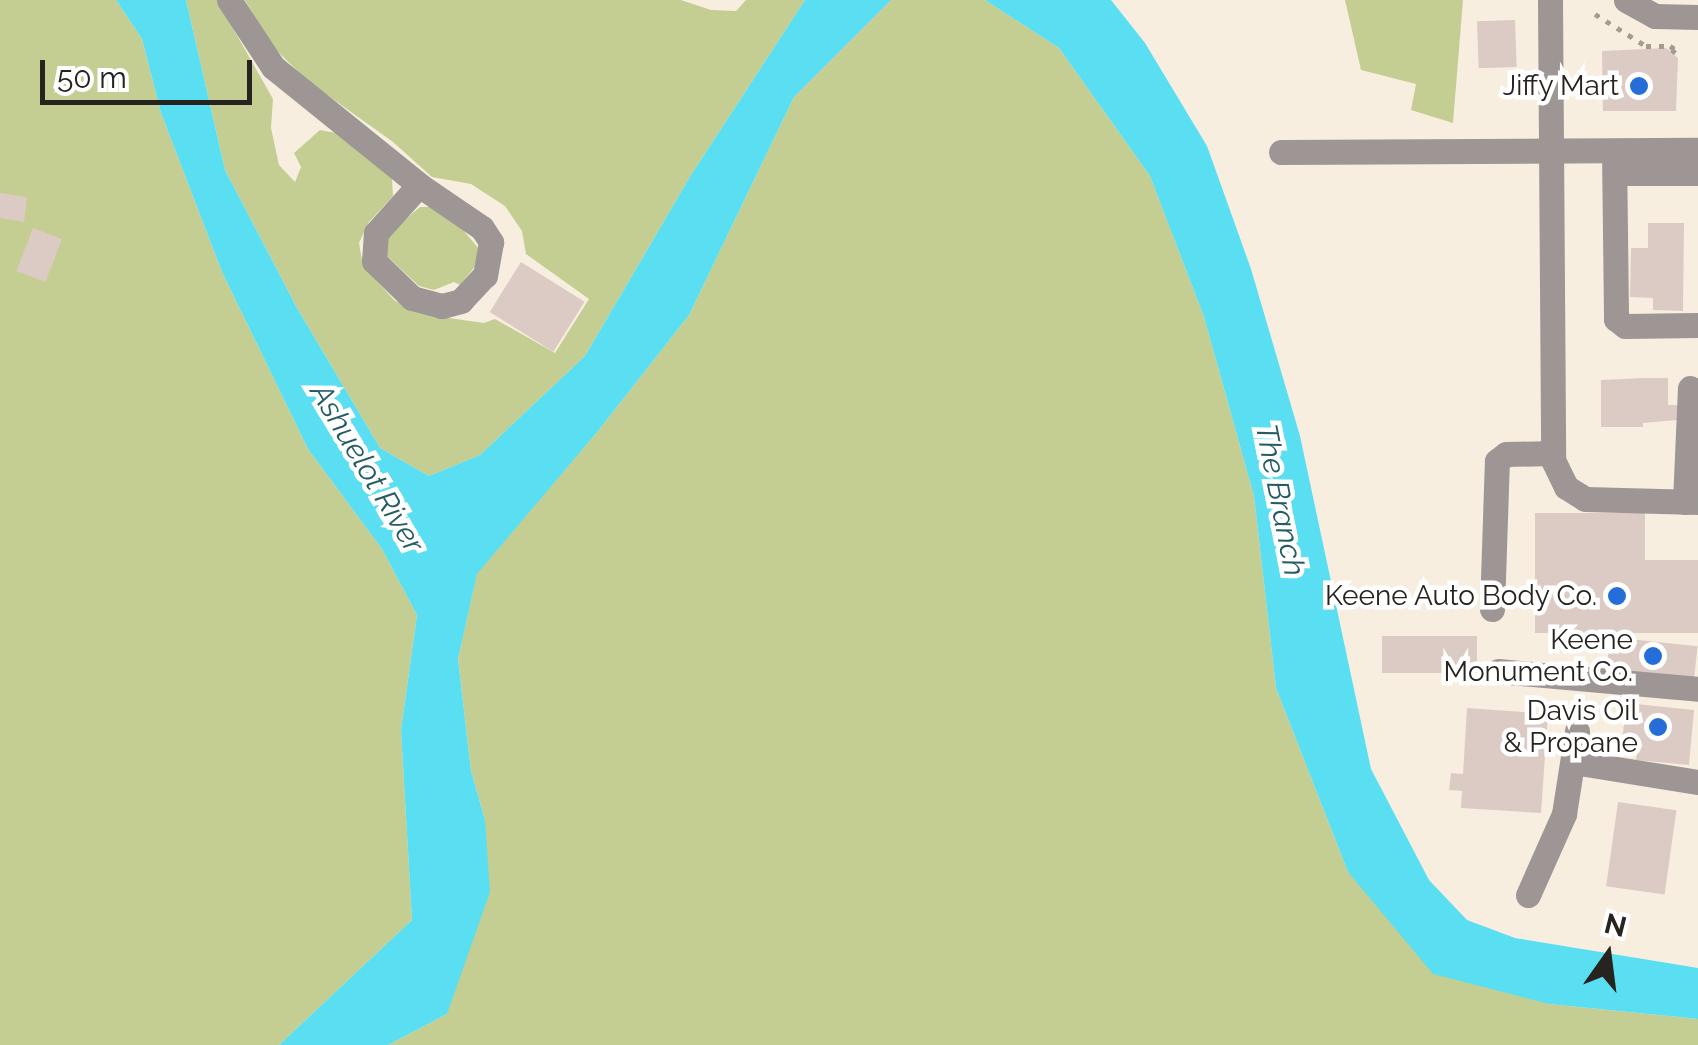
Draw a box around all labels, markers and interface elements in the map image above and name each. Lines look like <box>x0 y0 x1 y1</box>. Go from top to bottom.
scale bar <box>45 40 258 102</box>
text: 50 m <box>57 60 127 95</box>
place label: Jiffy Mart <box>1502 69 1619 103</box>
marker: Jiffy Mart <box>1628 75 1650 97</box>
water label: Ashuelot River <box>302 377 432 559</box>
water label: The Branch <box>1248 421 1312 579</box>
place label: Keene Auto Body Co. <box>1323 579 1597 613</box>
marker: Keene Auto Body Co. <box>1606 585 1628 607</box>
place label: Keene Monument Co. <box>1444 623 1633 689</box>
marker: Keene Monument Co. <box>1642 645 1664 667</box>
place label: Davis Oil & Propane <box>1503 694 1638 760</box>
marker: Davis Oil & Propane <box>1647 716 1669 738</box>
north arrow <box>1558 905 1658 1005</box>
text: N <box>1601 907 1630 944</box>

